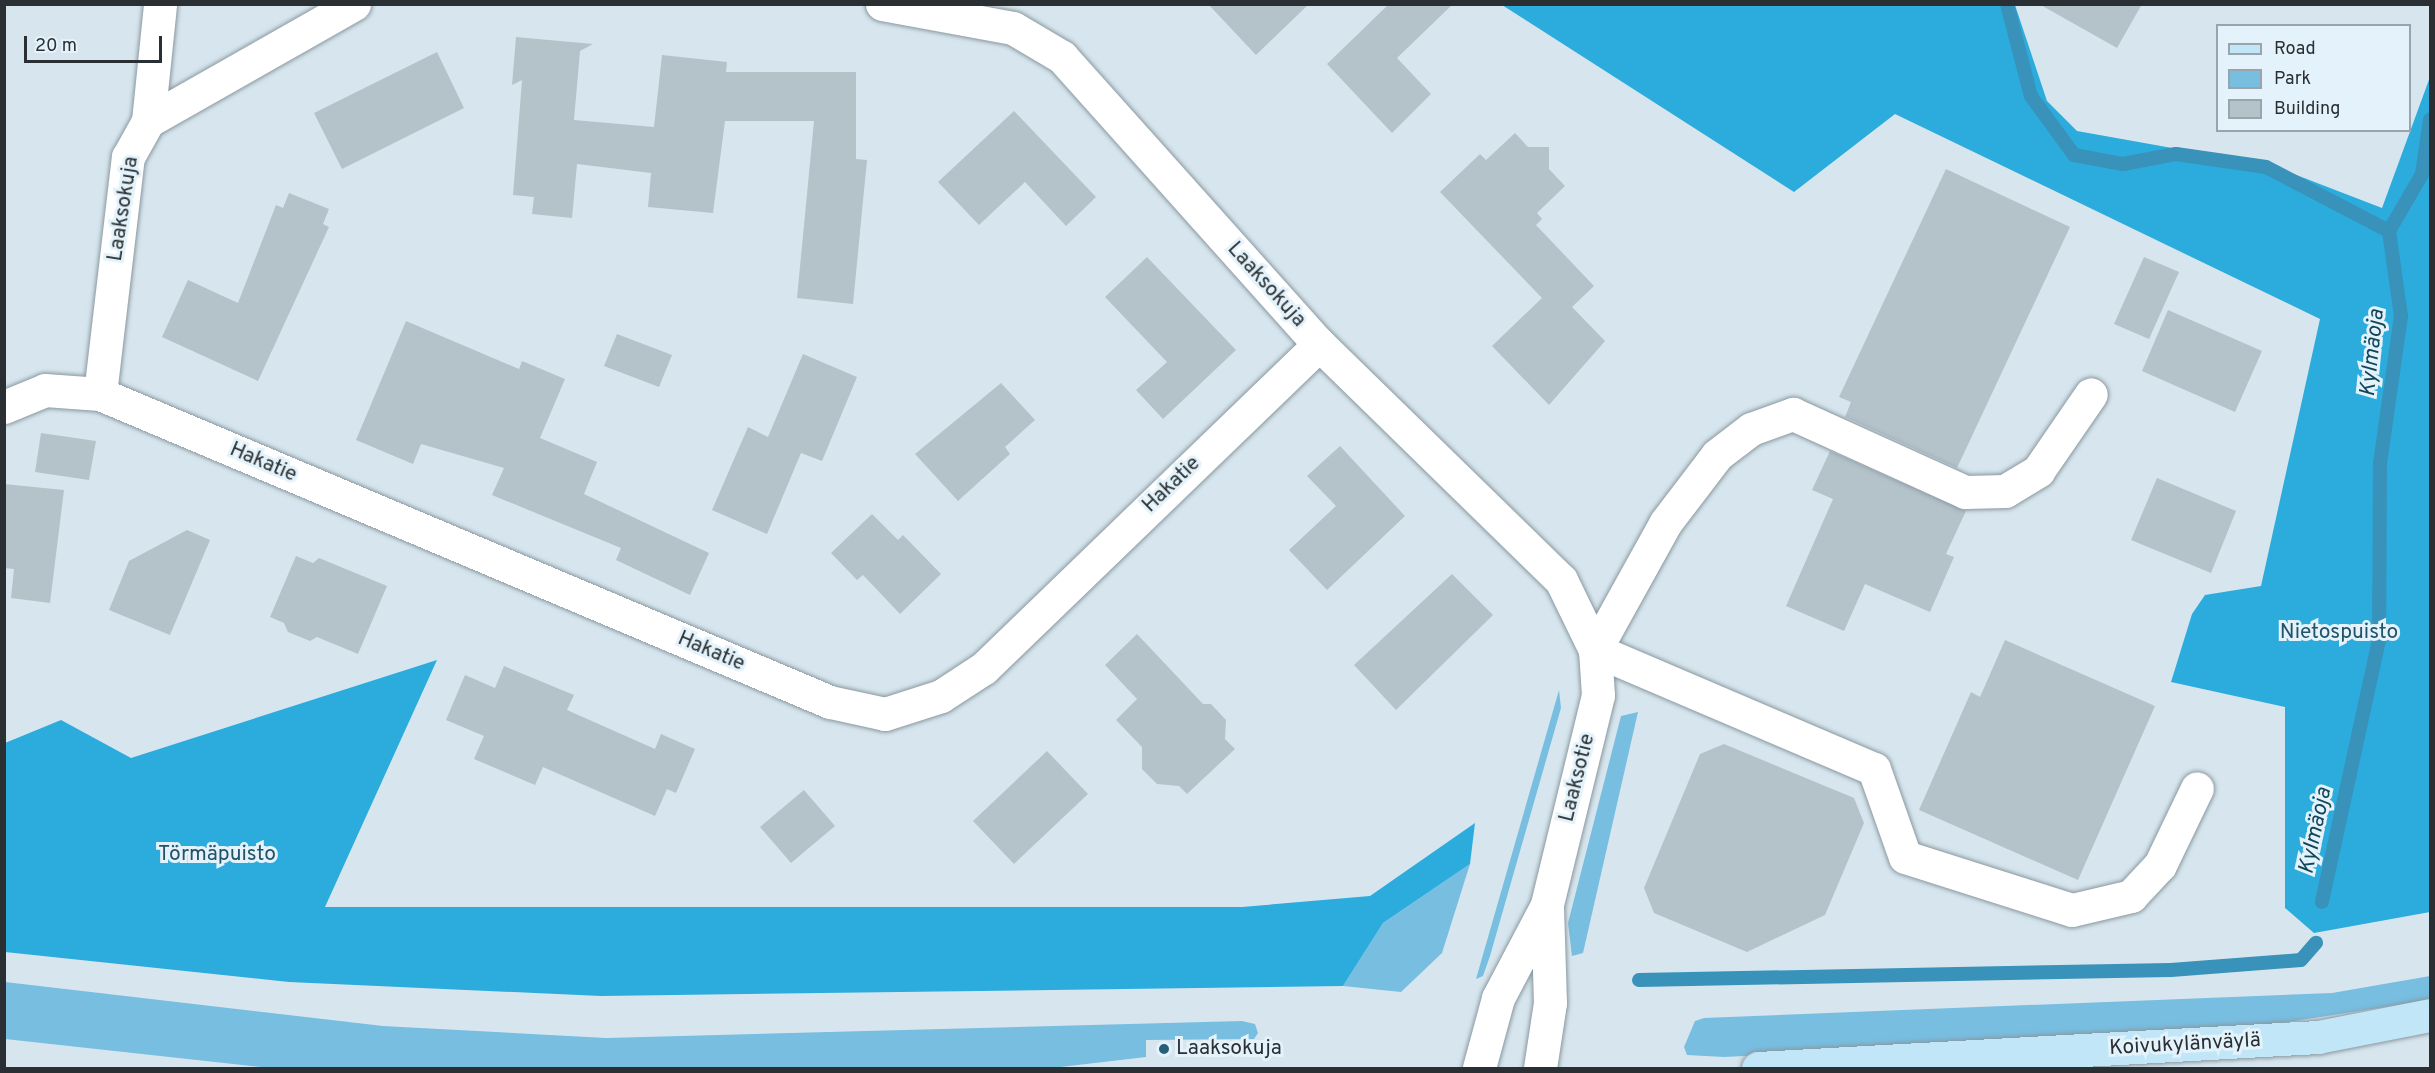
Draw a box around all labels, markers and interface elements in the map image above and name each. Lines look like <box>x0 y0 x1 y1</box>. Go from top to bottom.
scale bar <box>27 24 165 62</box>
legend <box>2216 24 2411 132</box>
text: 20 m <box>35 35 77 58</box>
text: Road <box>2274 38 2316 61</box>
text: Park <box>2274 68 2311 91</box>
text: Building <box>2274 98 2340 121</box>
street label: Laaksokuja <box>103 155 145 263</box>
street label: Laaksokuja <box>1221 237 1311 333</box>
water label: Kylmäoja <box>2355 308 2391 398</box>
street label: Hakatie <box>226 438 300 488</box>
street label: Hakatie <box>1138 451 1206 519</box>
park label: Nietospuisto <box>2280 620 2398 646</box>
street label: Hakatie <box>674 627 748 677</box>
street label: Laaksotie <box>1555 731 1601 825</box>
water label: Kylmäoja <box>2294 785 2338 877</box>
park label: Törmäpuisto <box>158 842 276 868</box>
street label: Koivukylänväylä <box>2109 1028 2261 1062</box>
place label: Laaksokuja <box>1176 1036 1282 1062</box>
marker: Laaksokuja <box>1157 1042 1171 1056</box>

